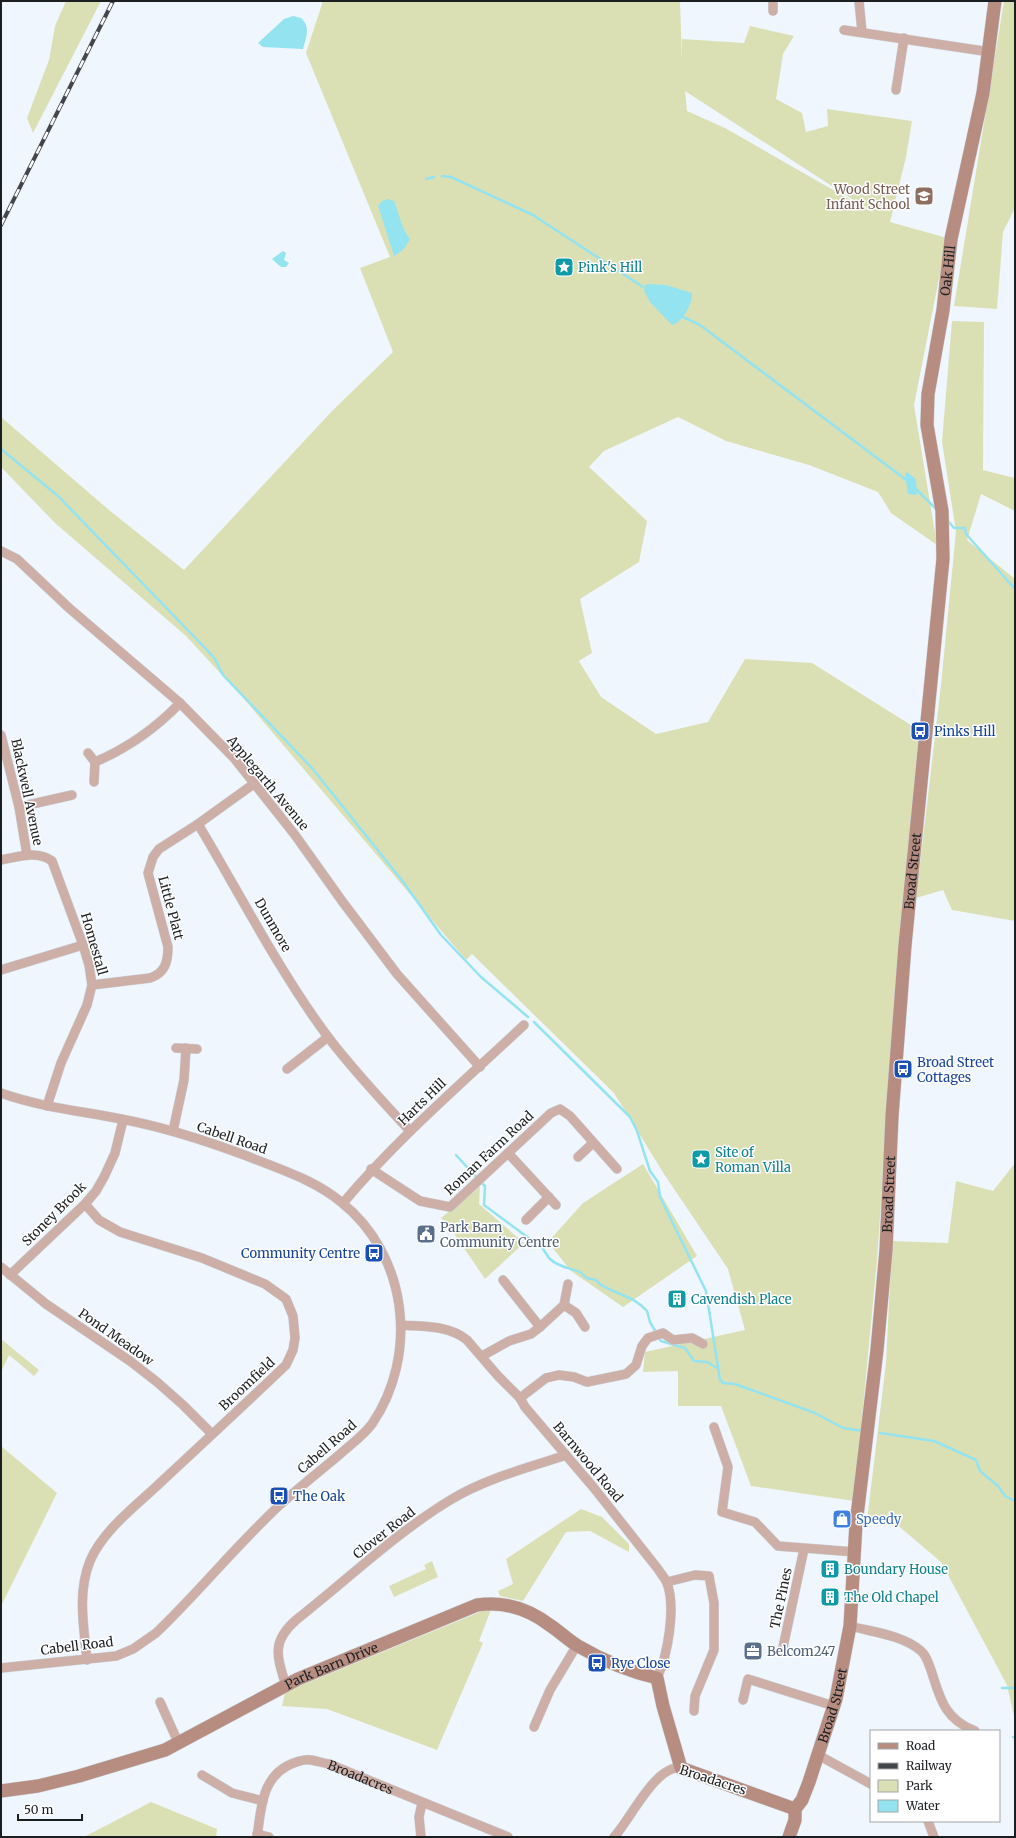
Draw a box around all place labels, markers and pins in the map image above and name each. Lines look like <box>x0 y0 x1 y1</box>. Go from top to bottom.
place label: Wood Street Infant School <box>826 181 910 213</box>
school or university icon: Wood Street Infant School <box>913 185 935 207</box>
place icon: Pink's Hill <box>553 256 575 278</box>
place label: Pink's Hill <box>578 259 642 276</box>
bus stop icon: Pinks Hill <box>909 720 931 742</box>
place label: Pinks Hill <box>934 723 995 740</box>
place label: Broad Street Cottages <box>917 1054 994 1086</box>
bus stop icon: Broad Street Cottages <box>892 1058 914 1080</box>
place label: Site of Roman Villa <box>715 1144 791 1176</box>
place icon: Site of Roman Villa <box>690 1148 712 1170</box>
place label: Park Barn Community Centre <box>440 1219 559 1251</box>
public building icon: Park Barn Community Centre <box>415 1223 437 1245</box>
bus stop icon: Community Centre <box>363 1242 385 1264</box>
place label: Community Centre <box>241 1245 360 1262</box>
building icon: Cavendish Place <box>666 1288 688 1310</box>
place label: Cavendish Place <box>691 1291 792 1308</box>
bus stop icon: The Oak <box>268 1485 290 1507</box>
place label: The Oak <box>293 1488 346 1505</box>
shop icon: Speedy <box>831 1508 853 1530</box>
place label: Speedy <box>856 1511 902 1528</box>
building icon: Boundary House <box>819 1558 841 1580</box>
place label: Boundary House <box>844 1561 948 1578</box>
building icon: The Old Chapel <box>819 1586 841 1608</box>
place label: The Old Chapel <box>844 1589 939 1606</box>
office icon: Belcom247 <box>742 1640 764 1662</box>
place label: Belcom247 <box>767 1643 836 1660</box>
bus stop icon: Rye Close <box>586 1652 608 1674</box>
place label: Rye Close <box>611 1655 671 1672</box>

